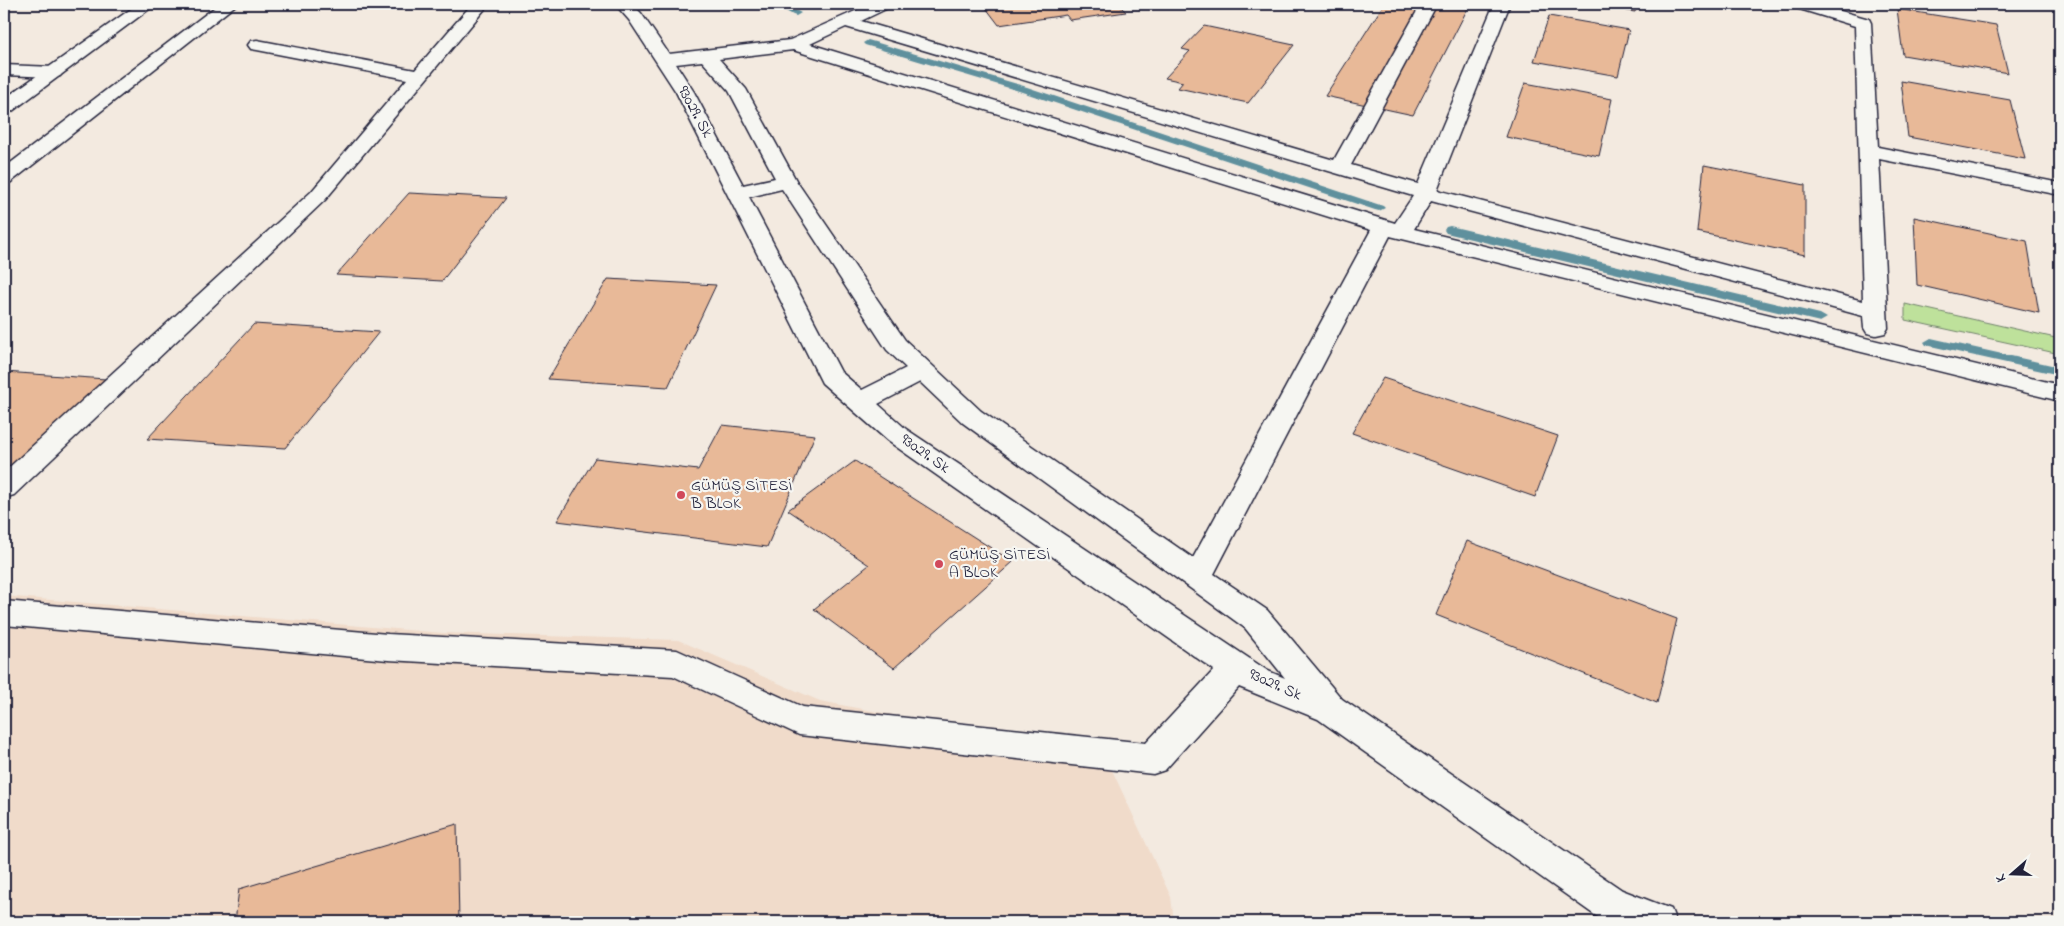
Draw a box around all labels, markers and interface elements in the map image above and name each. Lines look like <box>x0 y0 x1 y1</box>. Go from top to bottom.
street label: 93029. Sk <box>671 82 719 143</box>
street label: 93029. Sk <box>895 428 955 480</box>
place label: GÜMÜŞ SİTESİ B BLOK <box>690 474 792 516</box>
marker: GÜMÜŞ SİTESİ B BLOK <box>675 489 687 501</box>
place label: GÜMÜŞ SİTESİ A BLOK <box>949 543 1050 585</box>
marker: GÜMÜŞ SİTESİ A BLOK <box>933 558 945 570</box>
street label: 93029. Sk <box>1245 663 1306 708</box>
north arrow <box>1986 848 2036 898</box>
text: K <box>1990 870 2012 885</box>

